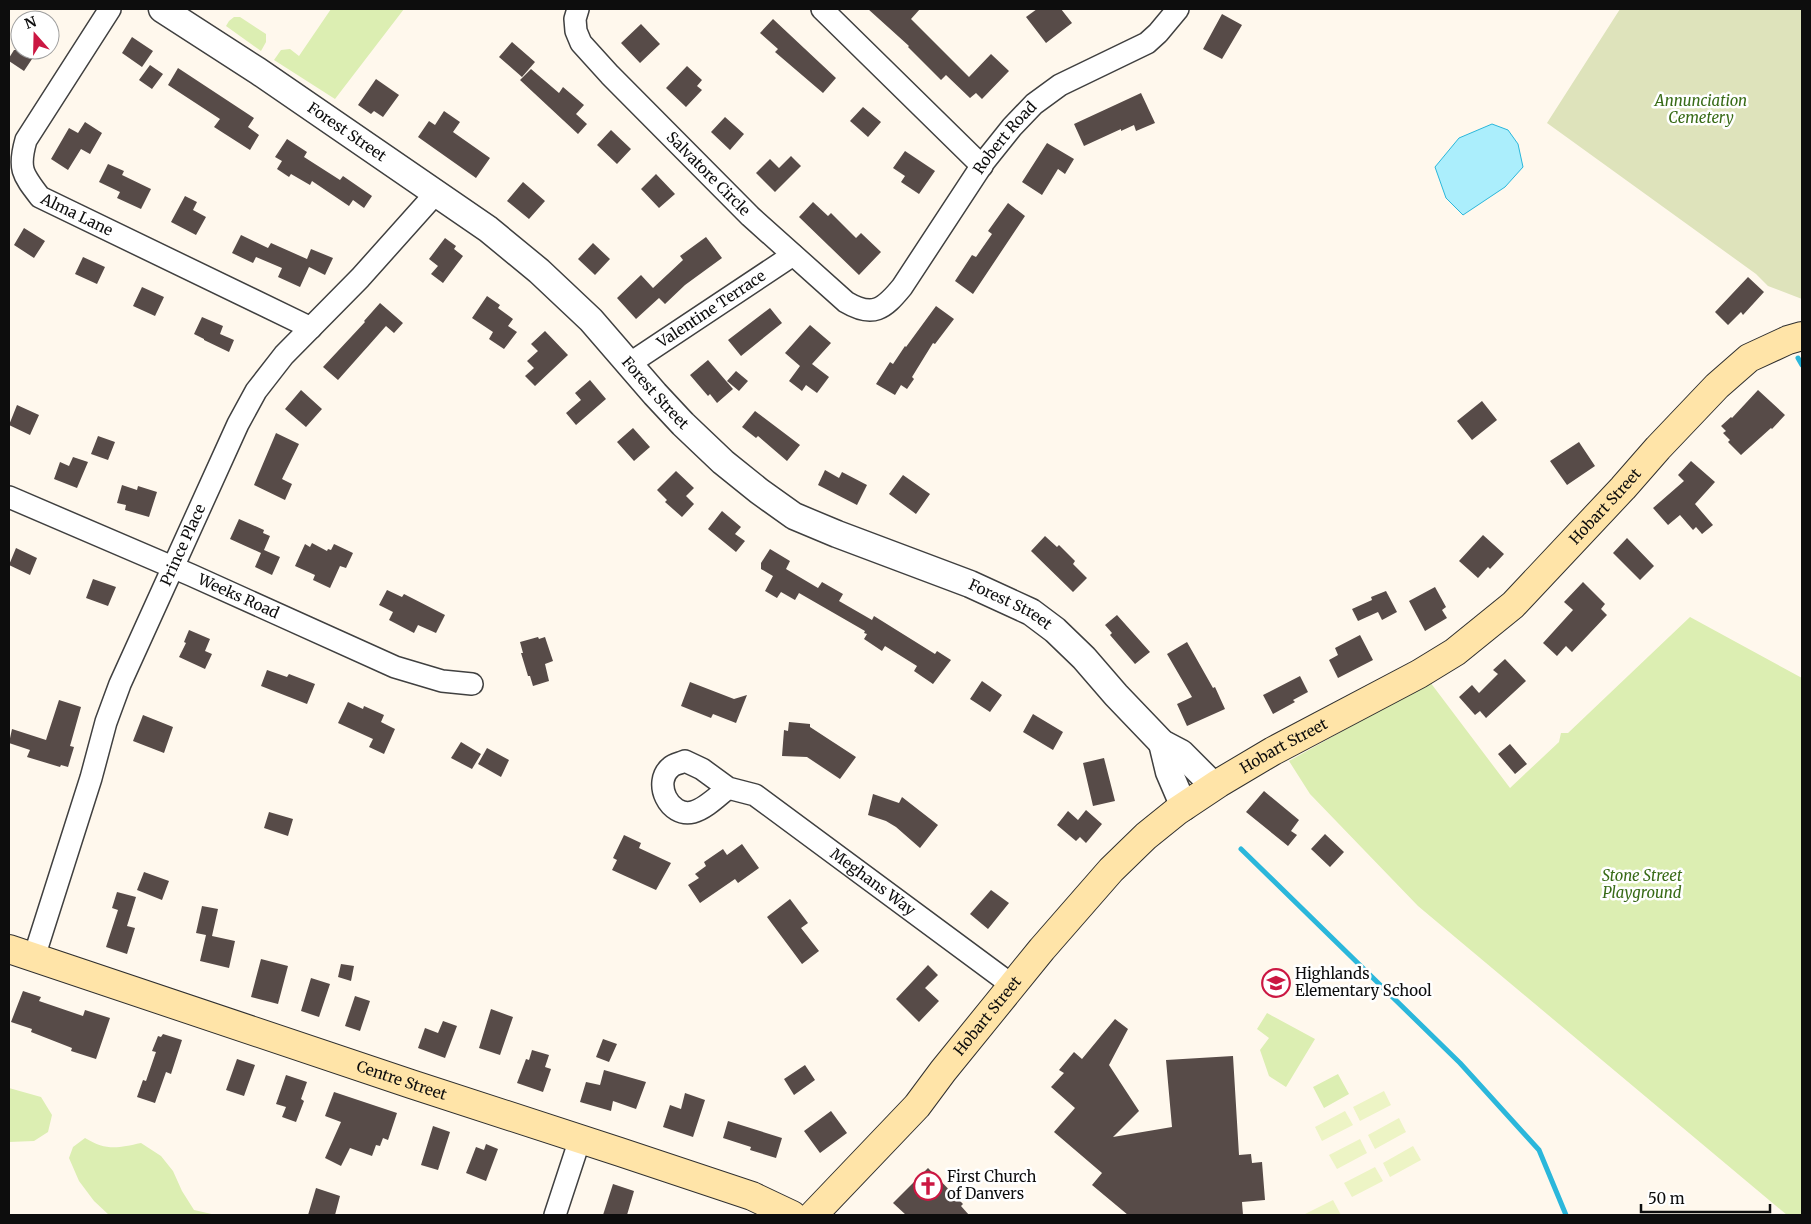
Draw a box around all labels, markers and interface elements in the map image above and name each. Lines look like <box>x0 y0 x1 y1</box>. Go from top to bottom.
north arrow <box>10 10 60 60</box>
text: N <box>22 12 39 33</box>
park label: Annunciation Cemetery <box>1654 91 1747 127</box>
street label: Robert Road <box>969 97 1040 177</box>
street label: Forest Street <box>304 98 390 165</box>
street label: Salvatore Circle <box>663 127 754 220</box>
street label: Alma Lane <box>37 188 116 240</box>
street label: Valentine Terrace <box>652 266 769 352</box>
street label: Forest Street <box>618 352 693 433</box>
street label: Hobart Street <box>1565 464 1645 548</box>
street label: Prince Place <box>156 501 209 589</box>
street label: Weeks Road <box>194 569 282 622</box>
street label: Forest Street <box>966 575 1056 634</box>
street label: Hobart Street <box>1236 714 1331 777</box>
street label: Meghans Way <box>827 844 920 920</box>
park label: Stone Street Playground <box>1602 866 1683 902</box>
place label: Highlands Elementary School <box>1295 964 1432 1000</box>
school or university icon: Highlands Elementary School <box>1261 968 1291 998</box>
street label: Hobart Street <box>949 972 1025 1059</box>
street label: Centre Street <box>354 1056 449 1104</box>
place label: First Church of Danvers <box>947 1167 1036 1203</box>
church icon: First Church of Danvers <box>913 1171 943 1201</box>
scale bar <box>1641 1182 1770 1214</box>
text: 50 m <box>1648 1189 1685 1208</box>

